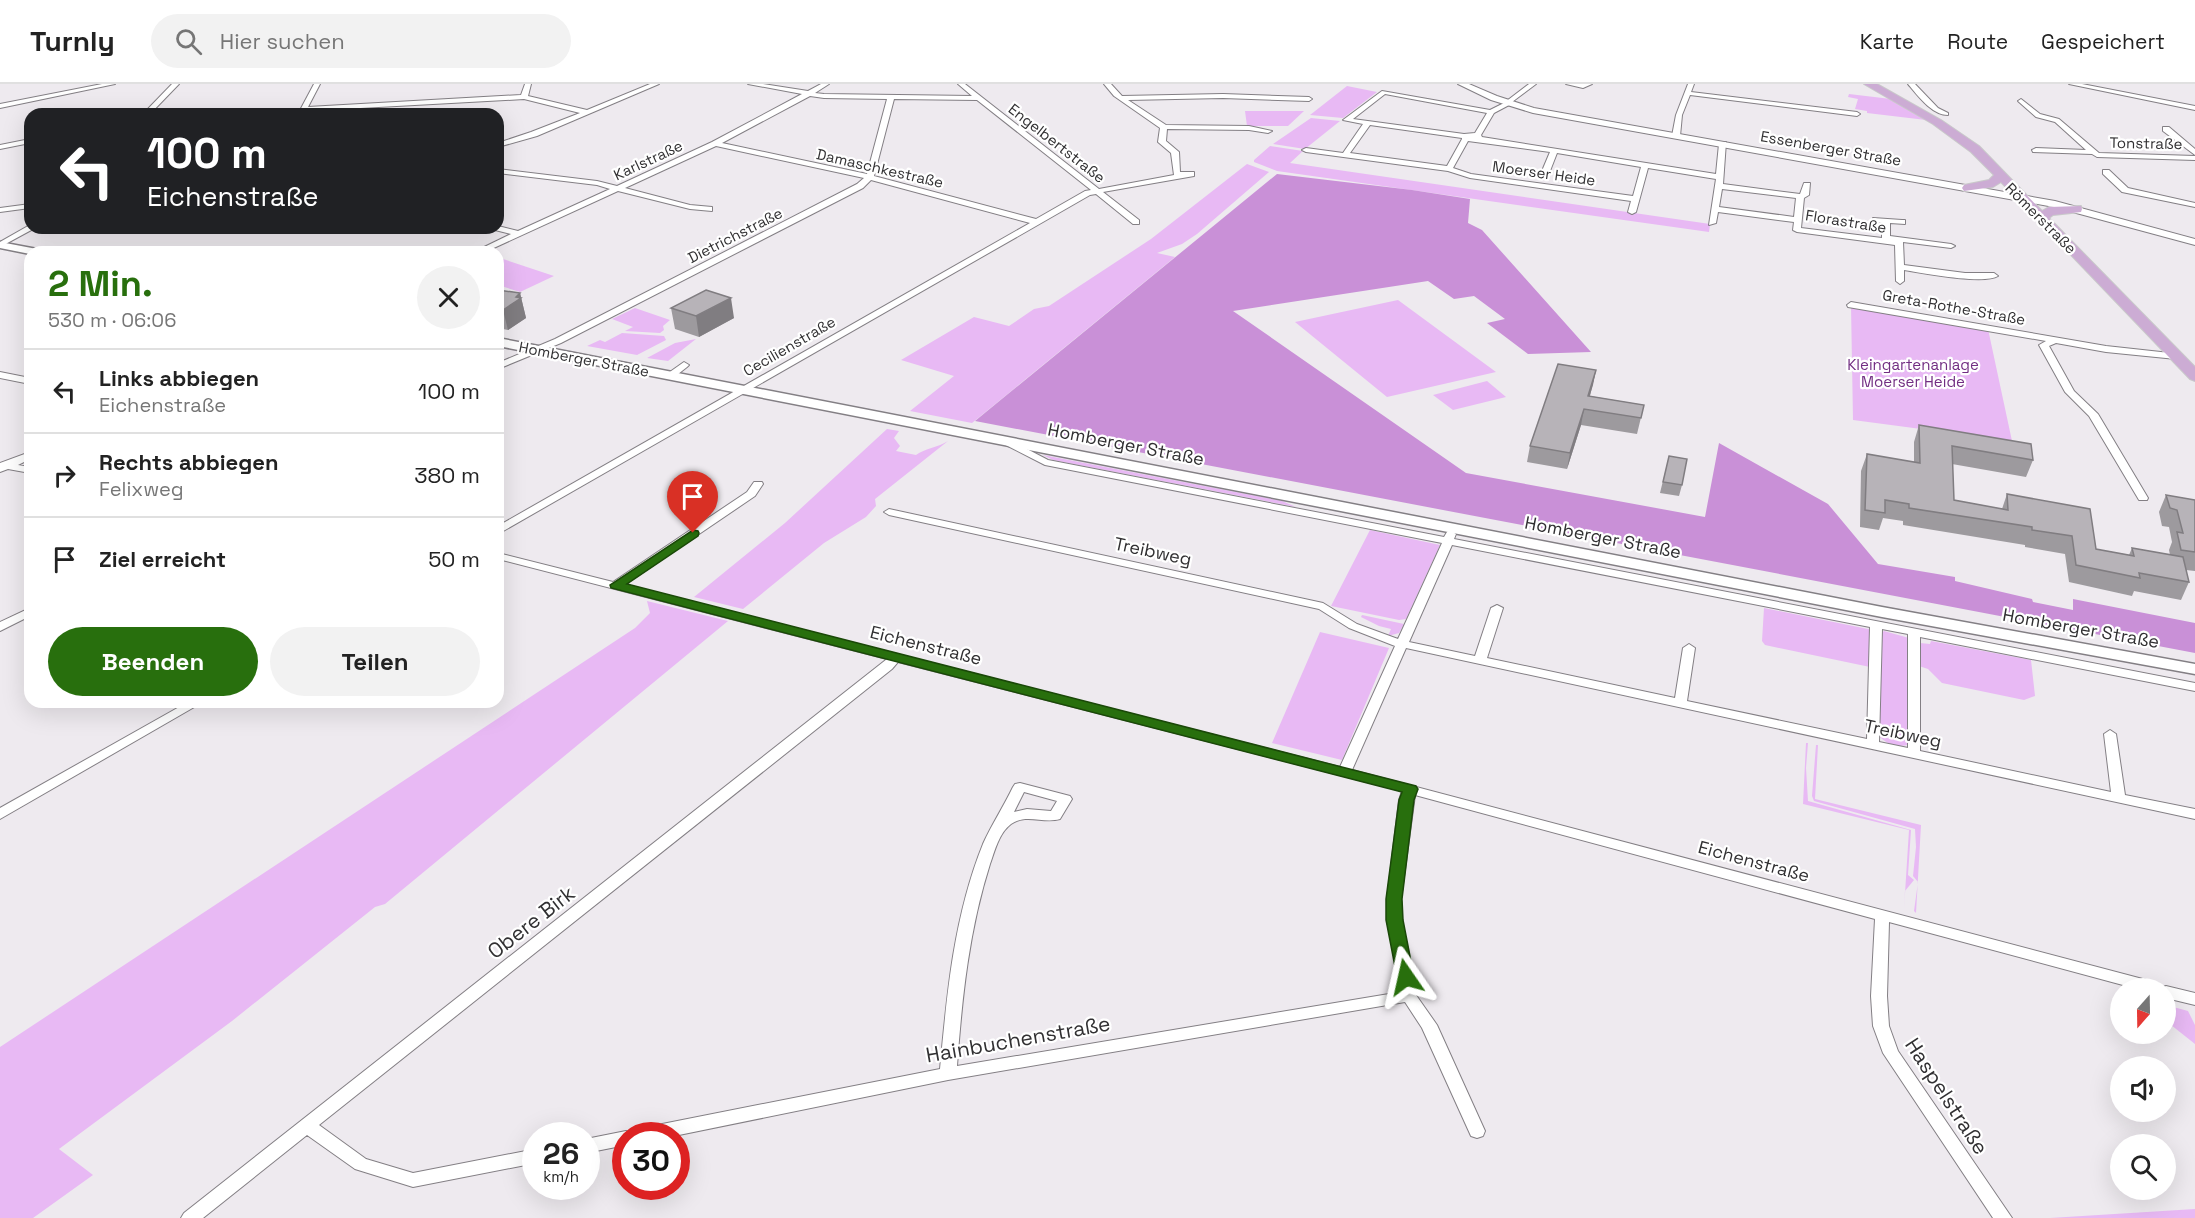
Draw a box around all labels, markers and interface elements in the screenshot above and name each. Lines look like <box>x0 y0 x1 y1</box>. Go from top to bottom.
search box <box>151 14 571 68</box>
text: Turnly <box>30 23 115 59</box>
icon: search <box>172 25 205 58</box>
text: Hier suchen <box>220 27 345 55</box>
text: Karte <box>1860 28 1914 55</box>
text: Route <box>1947 28 2008 55</box>
text: Gespeichert <box>2041 28 2165 55</box>
street label: Engelbertstraße <box>1005 99 1109 187</box>
street label: Essenberger Straße <box>1759 126 1903 170</box>
text: 100 m <box>147 127 267 180</box>
icon: left <box>48 132 126 210</box>
street label: Tonstraße <box>2109 133 2183 153</box>
street label: Karlstraße <box>610 136 686 184</box>
street label: Damaschkestraße <box>815 144 945 192</box>
street label: Moerser Heide <box>1491 156 1597 190</box>
street label: Römerstraße <box>2001 178 2081 258</box>
text: Eichenstraße <box>147 179 319 214</box>
street label: Dietrichstraße <box>685 203 786 267</box>
street label: Florastraße <box>1804 205 1888 237</box>
text: 2 Min. <box>48 261 153 307</box>
button: close <box>417 266 480 329</box>
street label: Greta-Rothe-Straße <box>1881 285 2027 329</box>
text: 530 m · 06:06 <box>48 307 176 333</box>
street label: Cecilienstraße <box>739 312 839 380</box>
street label: Homberger Straße <box>517 337 651 381</box>
park label: Kleingartenanlage Moerser Heide <box>1847 355 1979 391</box>
text: Links abbiegen <box>99 364 259 392</box>
icon: left <box>48 375 81 408</box>
text: 100 m <box>418 377 480 405</box>
text: Eichenstraße <box>99 392 226 418</box>
street label: Homberger Straße <box>1046 418 1206 470</box>
text: Rechts abbiegen <box>99 448 279 476</box>
icon: right <box>48 459 81 492</box>
text: 380 m <box>414 461 480 489</box>
pin <box>667 471 718 533</box>
text: Felixweg <box>99 476 184 502</box>
icon: arrive <box>676 480 709 513</box>
street label: Homberger Straße <box>1523 511 1683 563</box>
street label: Treibweg <box>1112 532 1194 570</box>
icon: arrive <box>48 543 81 576</box>
text: Ziel erreicht <box>99 545 226 573</box>
text: 50 m <box>428 545 480 573</box>
street label: Homberger Straße <box>2001 603 2161 653</box>
street label: Eichenstraße <box>868 620 984 670</box>
button: Beenden <box>48 627 258 696</box>
button: Teilen <box>270 627 480 696</box>
street label: Treibweg <box>1862 714 1944 752</box>
street label: Eichenstraße <box>1696 835 1812 887</box>
street label: Obere Birk <box>482 879 580 965</box>
position arrow <box>1374 945 1438 1009</box>
north arrow <box>2110 978 2176 1044</box>
map controls <box>2110 978 2176 1200</box>
street label: Hainbuchenstraße <box>924 1009 1112 1069</box>
street label: Haspelstraße <box>1899 1033 1995 1159</box>
button: sound <box>2110 1056 2176 1122</box>
speed limit sign: 30 <box>612 1122 690 1200</box>
text: 26 <box>543 1134 579 1173</box>
button: search <box>2110 1134 2176 1200</box>
text: km/h <box>543 1167 579 1186</box>

